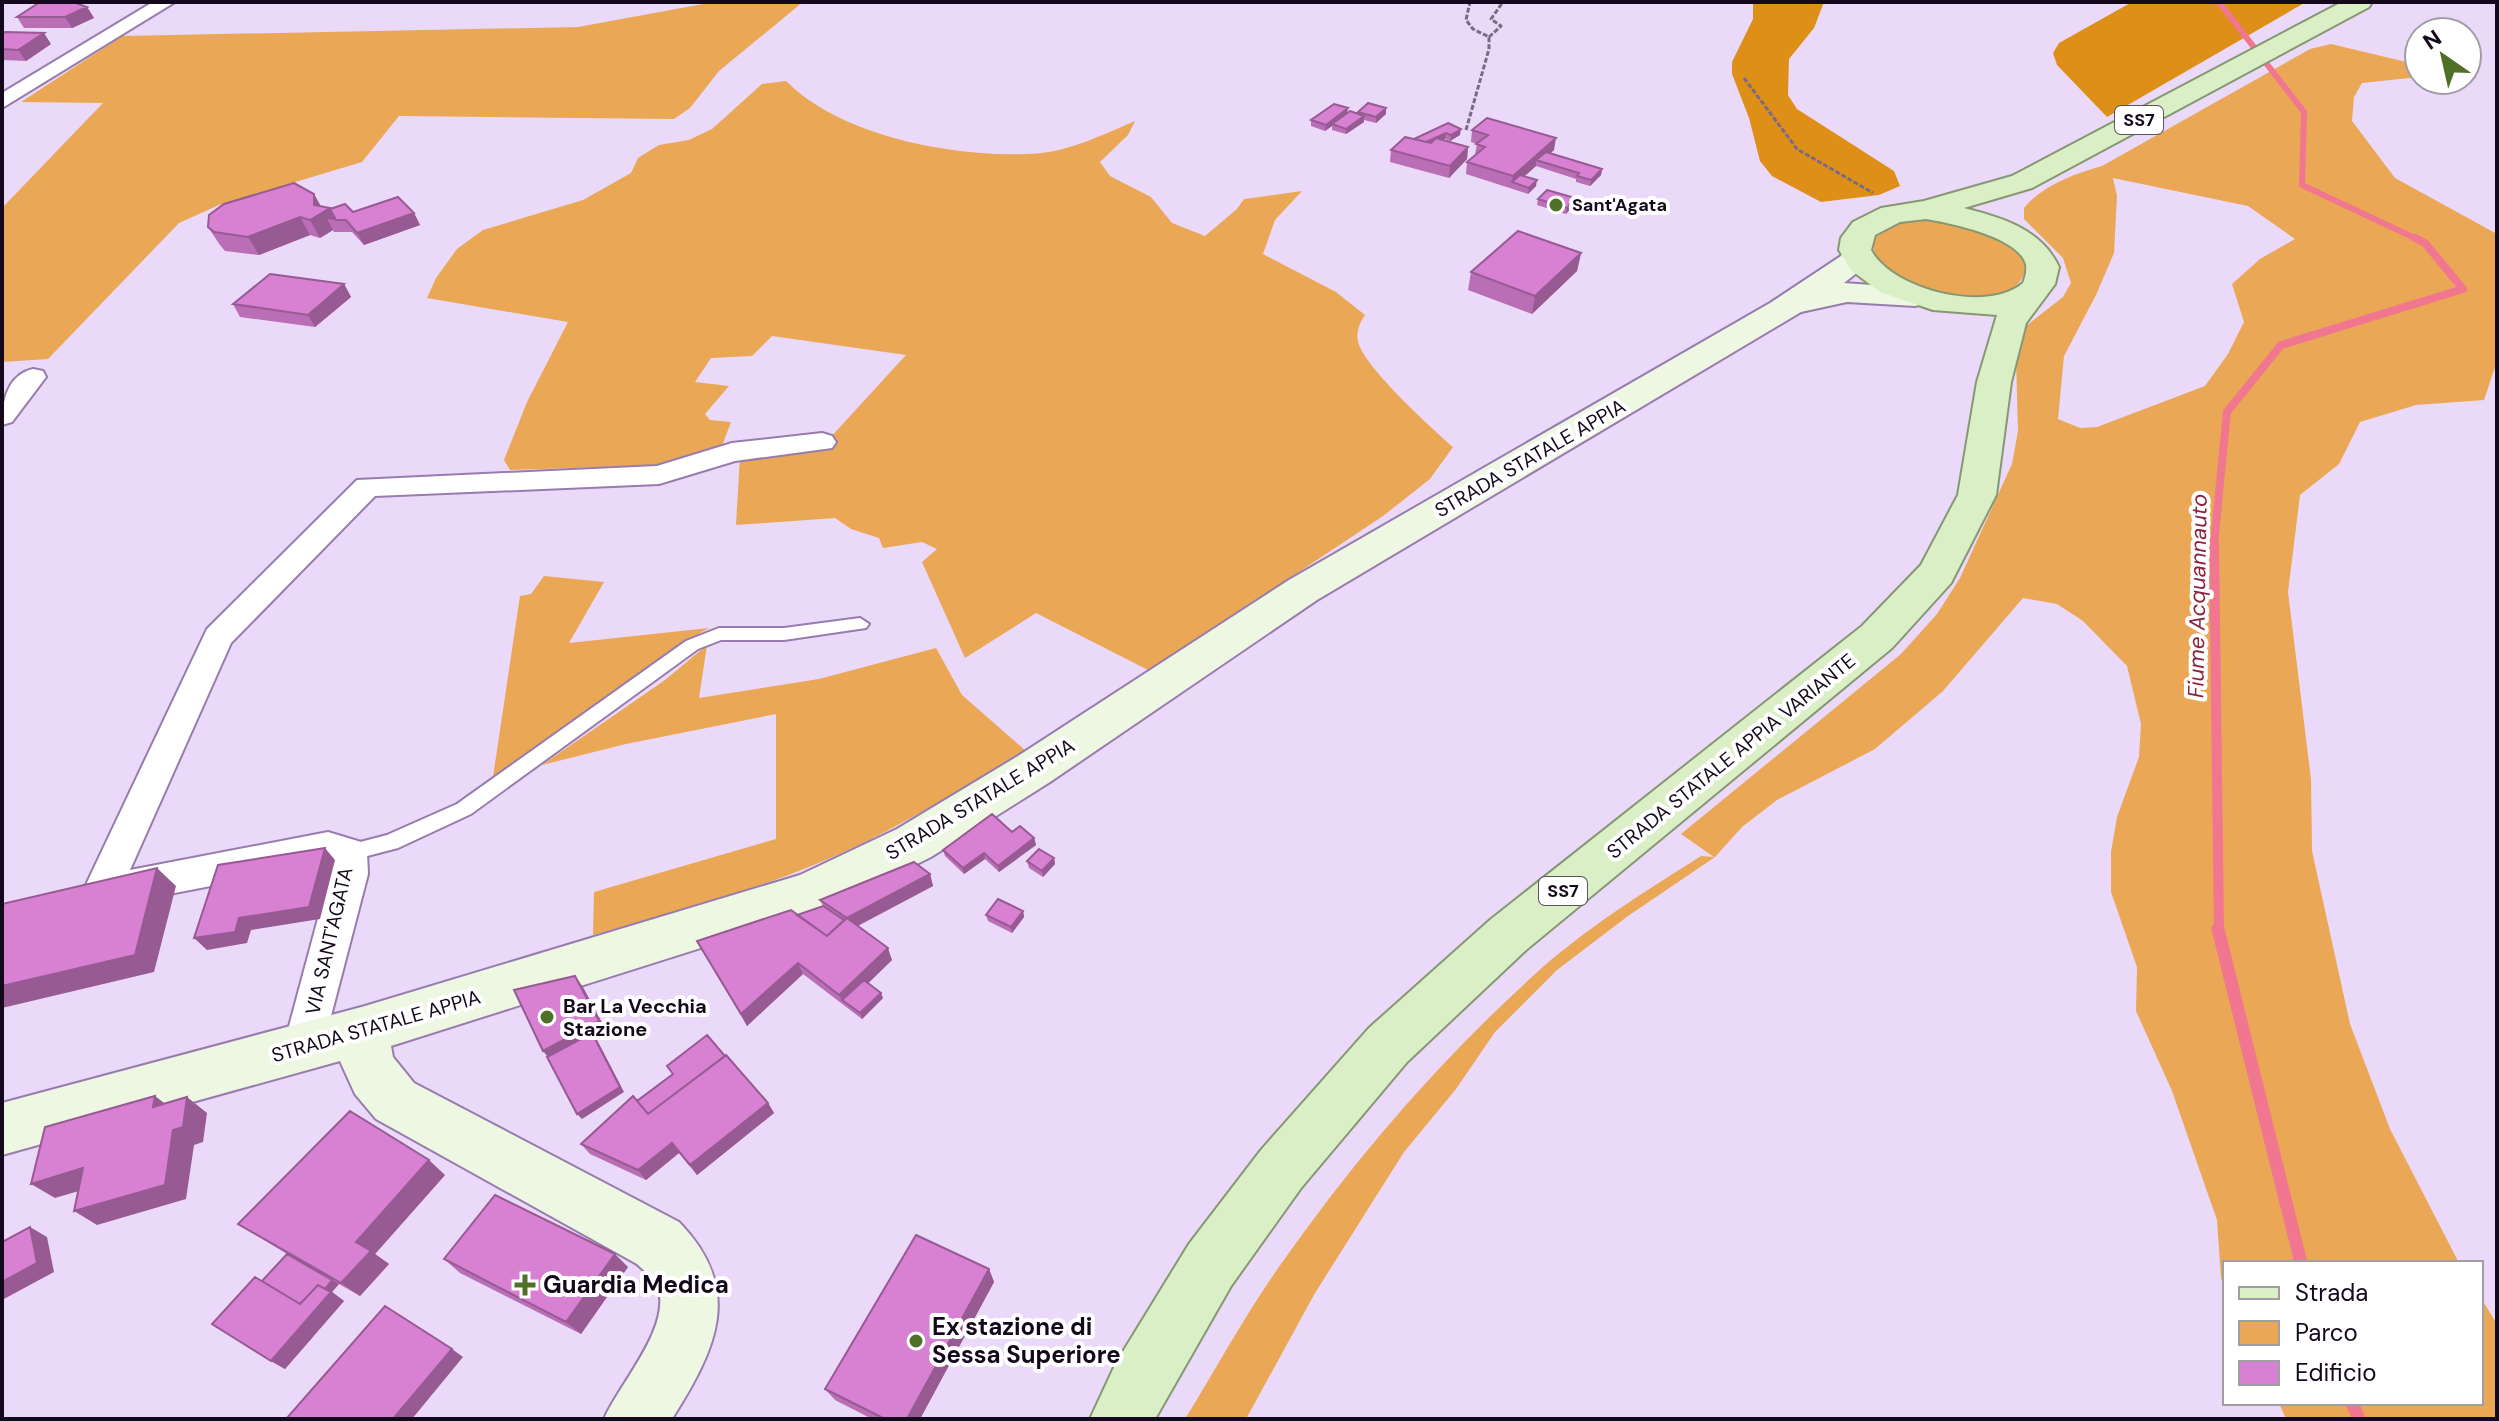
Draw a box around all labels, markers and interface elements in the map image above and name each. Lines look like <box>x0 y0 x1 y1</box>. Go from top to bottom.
north arrow <box>2403 16 2483 96</box>
text: N <box>2417 23 2447 56</box>
road number: SS7 <box>2115 106 2163 134</box>
place label: Sant'Agata <box>1572 193 1667 217</box>
marker: Sant'Agata <box>1547 196 1565 214</box>
street label: STRADA STATALE APPIA <box>1430 393 1630 523</box>
water label: Fiume Acquannauto <box>2181 494 2214 698</box>
street label: STRADA STATALE APPIA VARIANTE <box>1601 648 1861 864</box>
street label: STRADA STATALE APPIA <box>881 732 1079 866</box>
street label: VIA SANT'AGATA <box>299 865 359 1017</box>
road number: SS7 <box>1539 877 1587 905</box>
street label: STRADA STATALE APPIA <box>269 984 483 1068</box>
place label: Bar La Vecchia Stazione <box>563 993 707 1042</box>
marker: Bar La Vecchia Stazione <box>538 1008 556 1026</box>
legend <box>2223 1261 2483 1405</box>
place label: Guardia Medica <box>543 1269 729 1300</box>
marker: Guardia Medica <box>514 1274 536 1296</box>
text: Strada <box>2295 1277 2368 1308</box>
place label: Ex stazione di Sessa Superiore <box>932 1311 1121 1370</box>
text: Parco <box>2295 1317 2358 1348</box>
marker: Ex stazione di Sessa Superiore <box>907 1332 925 1350</box>
text: Edificio <box>2295 1357 2377 1388</box>

